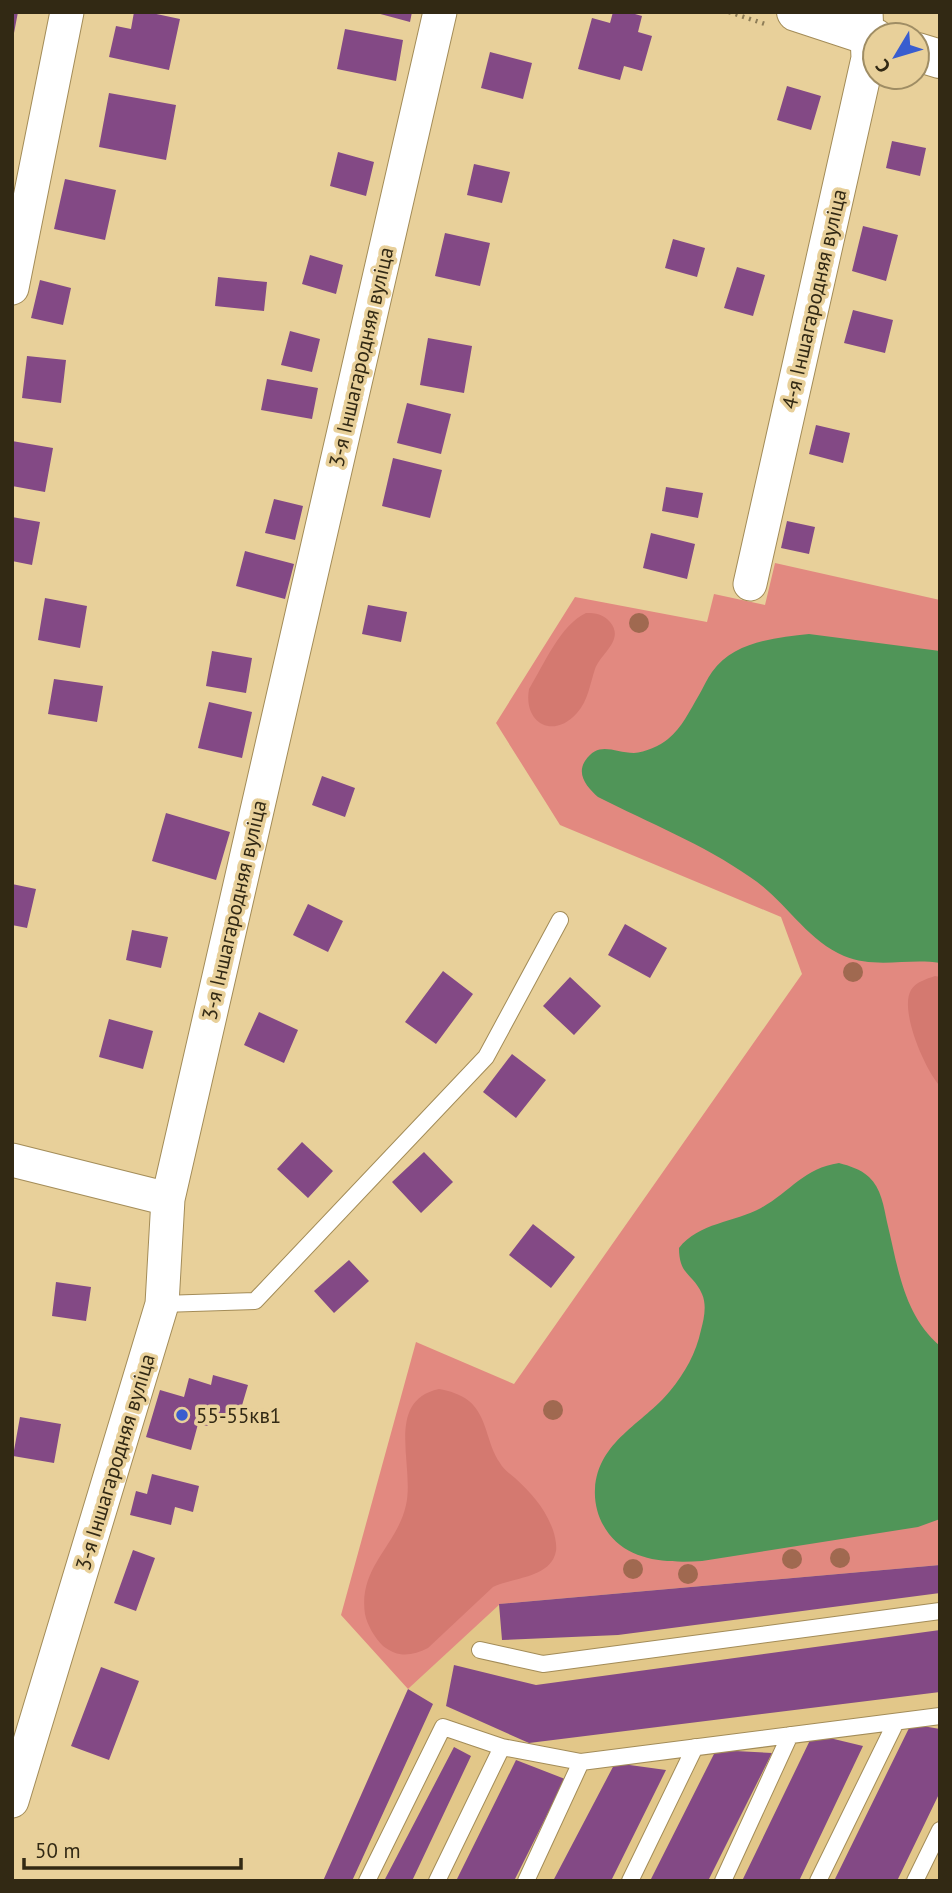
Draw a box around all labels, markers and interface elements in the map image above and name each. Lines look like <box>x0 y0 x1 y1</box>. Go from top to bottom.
north arrow <box>861 21 931 91</box>
text: С <box>870 55 895 78</box>
street label: 4-я Іншагародняя вуліца <box>776 186 852 412</box>
street label: 3-я Іншагародняя вуліца <box>323 244 399 470</box>
street label: 3-я Іншагародняя вуліца <box>196 797 272 1023</box>
street label: 3-я Іншагародняя вуліца <box>69 1351 161 1573</box>
place label: 55-55кв1 <box>196 1402 281 1429</box>
marker: 55-55кв1 <box>174 1407 190 1423</box>
scale bar <box>24 1826 242 1870</box>
text: 50 m <box>35 1837 81 1864</box>

